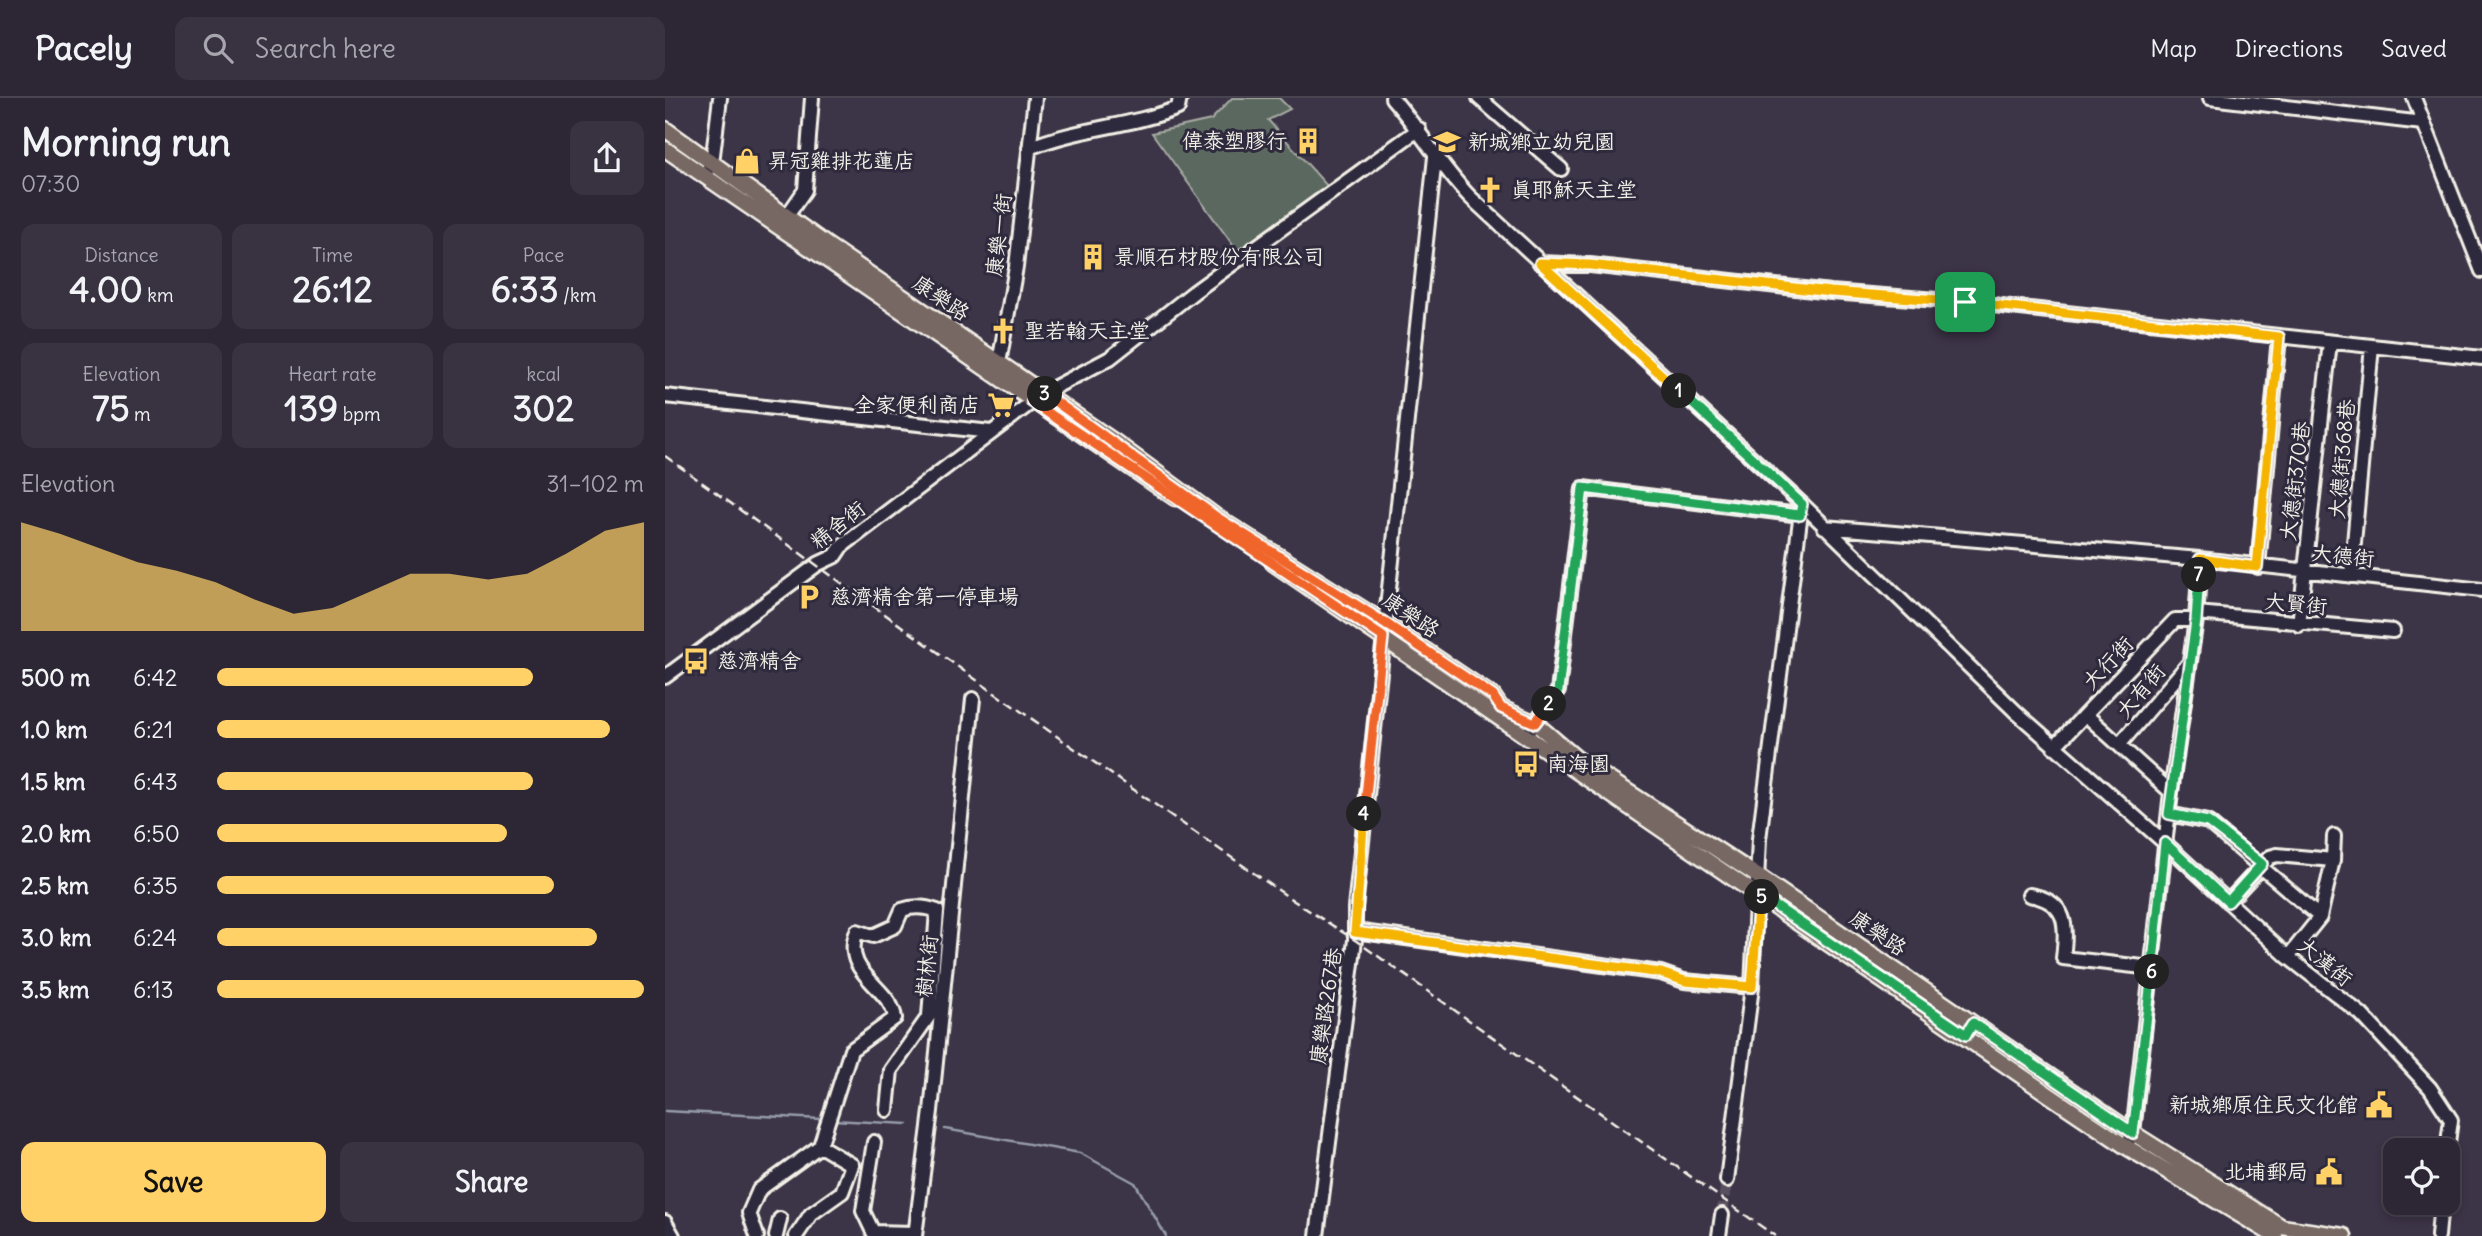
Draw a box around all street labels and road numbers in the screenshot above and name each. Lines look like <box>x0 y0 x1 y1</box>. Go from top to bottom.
street label: 康樂一街 <box>980 192 1017 278</box>
street label: 康樂路 <box>908 269 975 326</box>
street label: 大德街368巷 <box>2323 398 2360 520</box>
street label: 大德街370巷 <box>2274 420 2315 542</box>
street label: 精舍街 <box>805 495 871 555</box>
street label: 大德街 <box>2310 539 2376 572</box>
street label: 康樂路 <box>1378 586 1445 643</box>
street label: 大賢街 <box>2263 587 2329 620</box>
street label: 大行街 <box>2076 630 2139 695</box>
street label: 大有街 <box>2110 658 2171 723</box>
street label: 康樂路 <box>1845 904 1912 961</box>
street label: 大漢街 <box>2292 931 2358 992</box>
street label: 樹林街 <box>910 933 943 999</box>
street label: 康樂路267巷 <box>1304 946 1347 1066</box>

